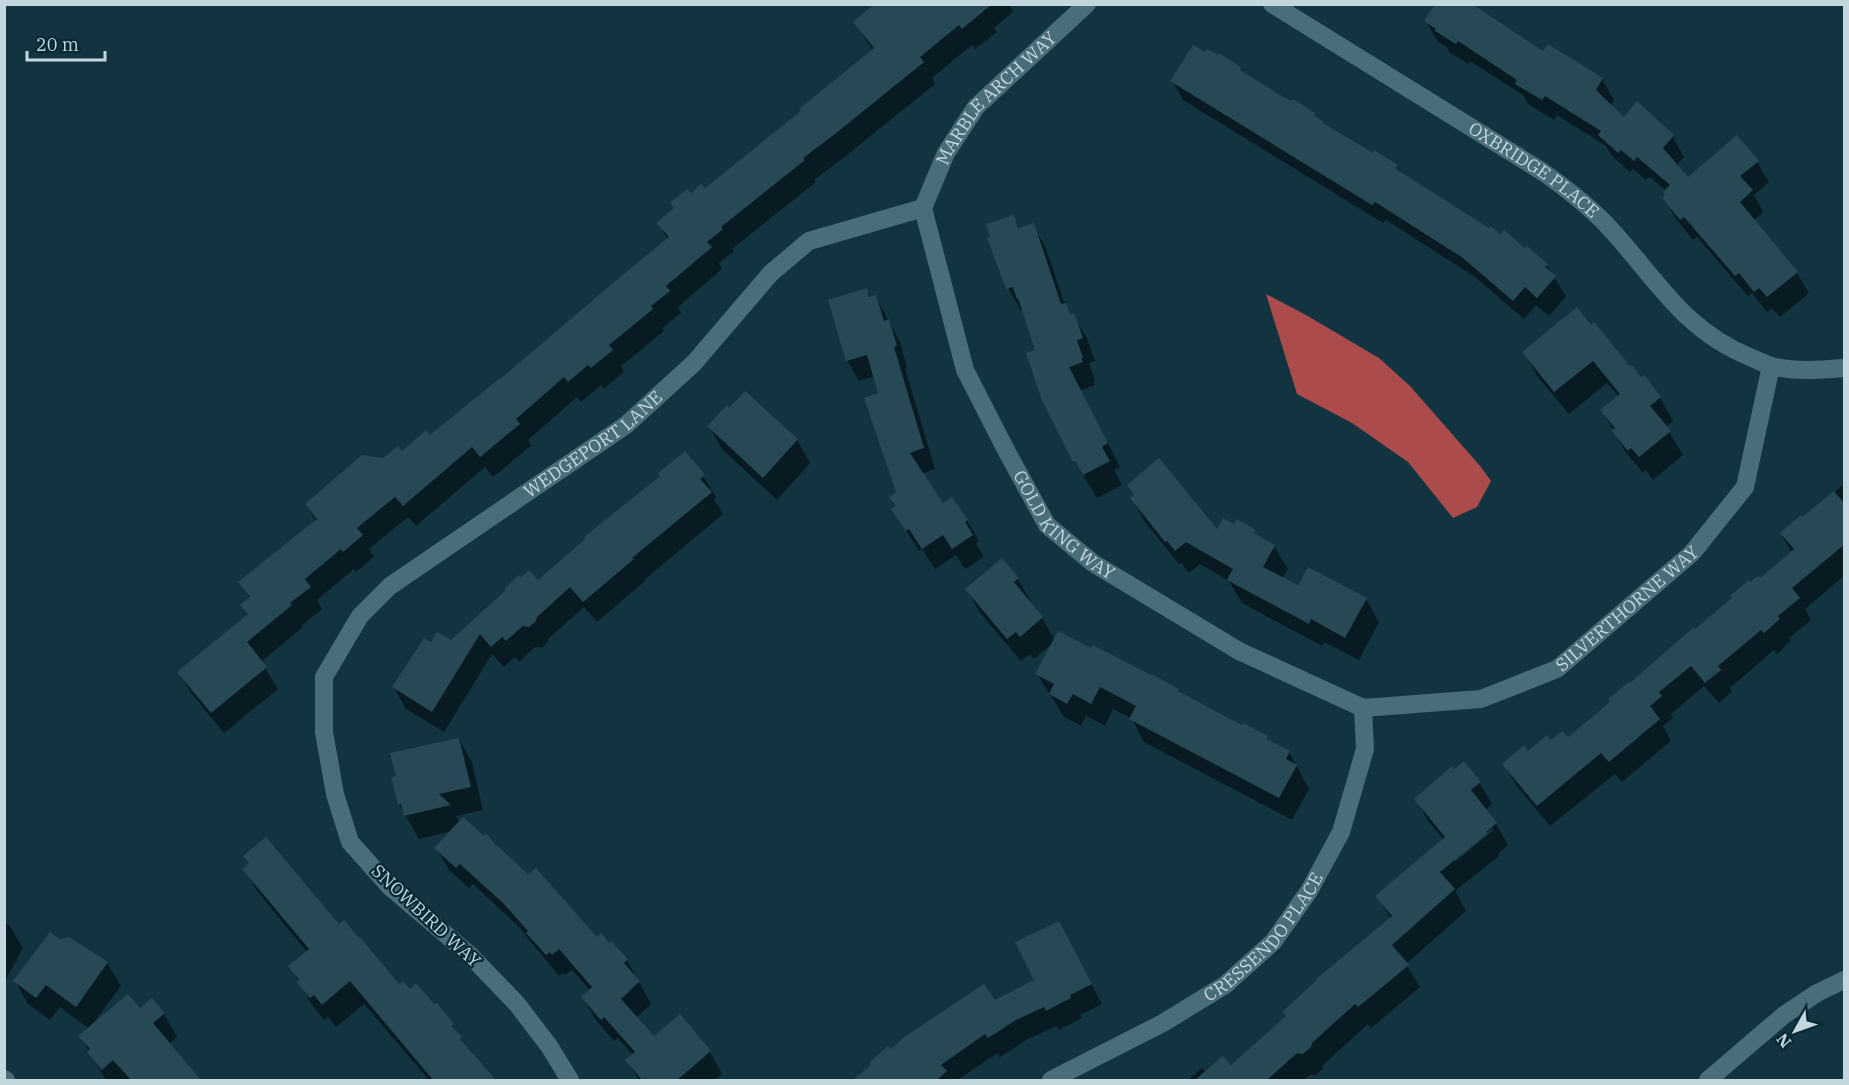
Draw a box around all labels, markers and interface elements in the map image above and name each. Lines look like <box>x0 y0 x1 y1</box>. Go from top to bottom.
scale bar <box>27 24 105 62</box>
street label: MARBLE ARCH WAY <box>930 26 1061 168</box>
text: 20 m <box>36 33 79 56</box>
street label: OXBRIDGE PLACE <box>1464 117 1604 223</box>
street label: WEDGEPORT LANE <box>519 386 667 503</box>
street label: GOLD KING WAY <box>1008 466 1120 585</box>
street label: SILVERTHORNE WAY <box>1551 540 1704 676</box>
street label: SNOWBIRD WAY <box>367 859 486 973</box>
street label: CRESSENDO PLACE <box>1199 868 1328 1006</box>
north arrow <box>1765 1001 1825 1061</box>
text: N <box>1772 1029 1795 1052</box>

